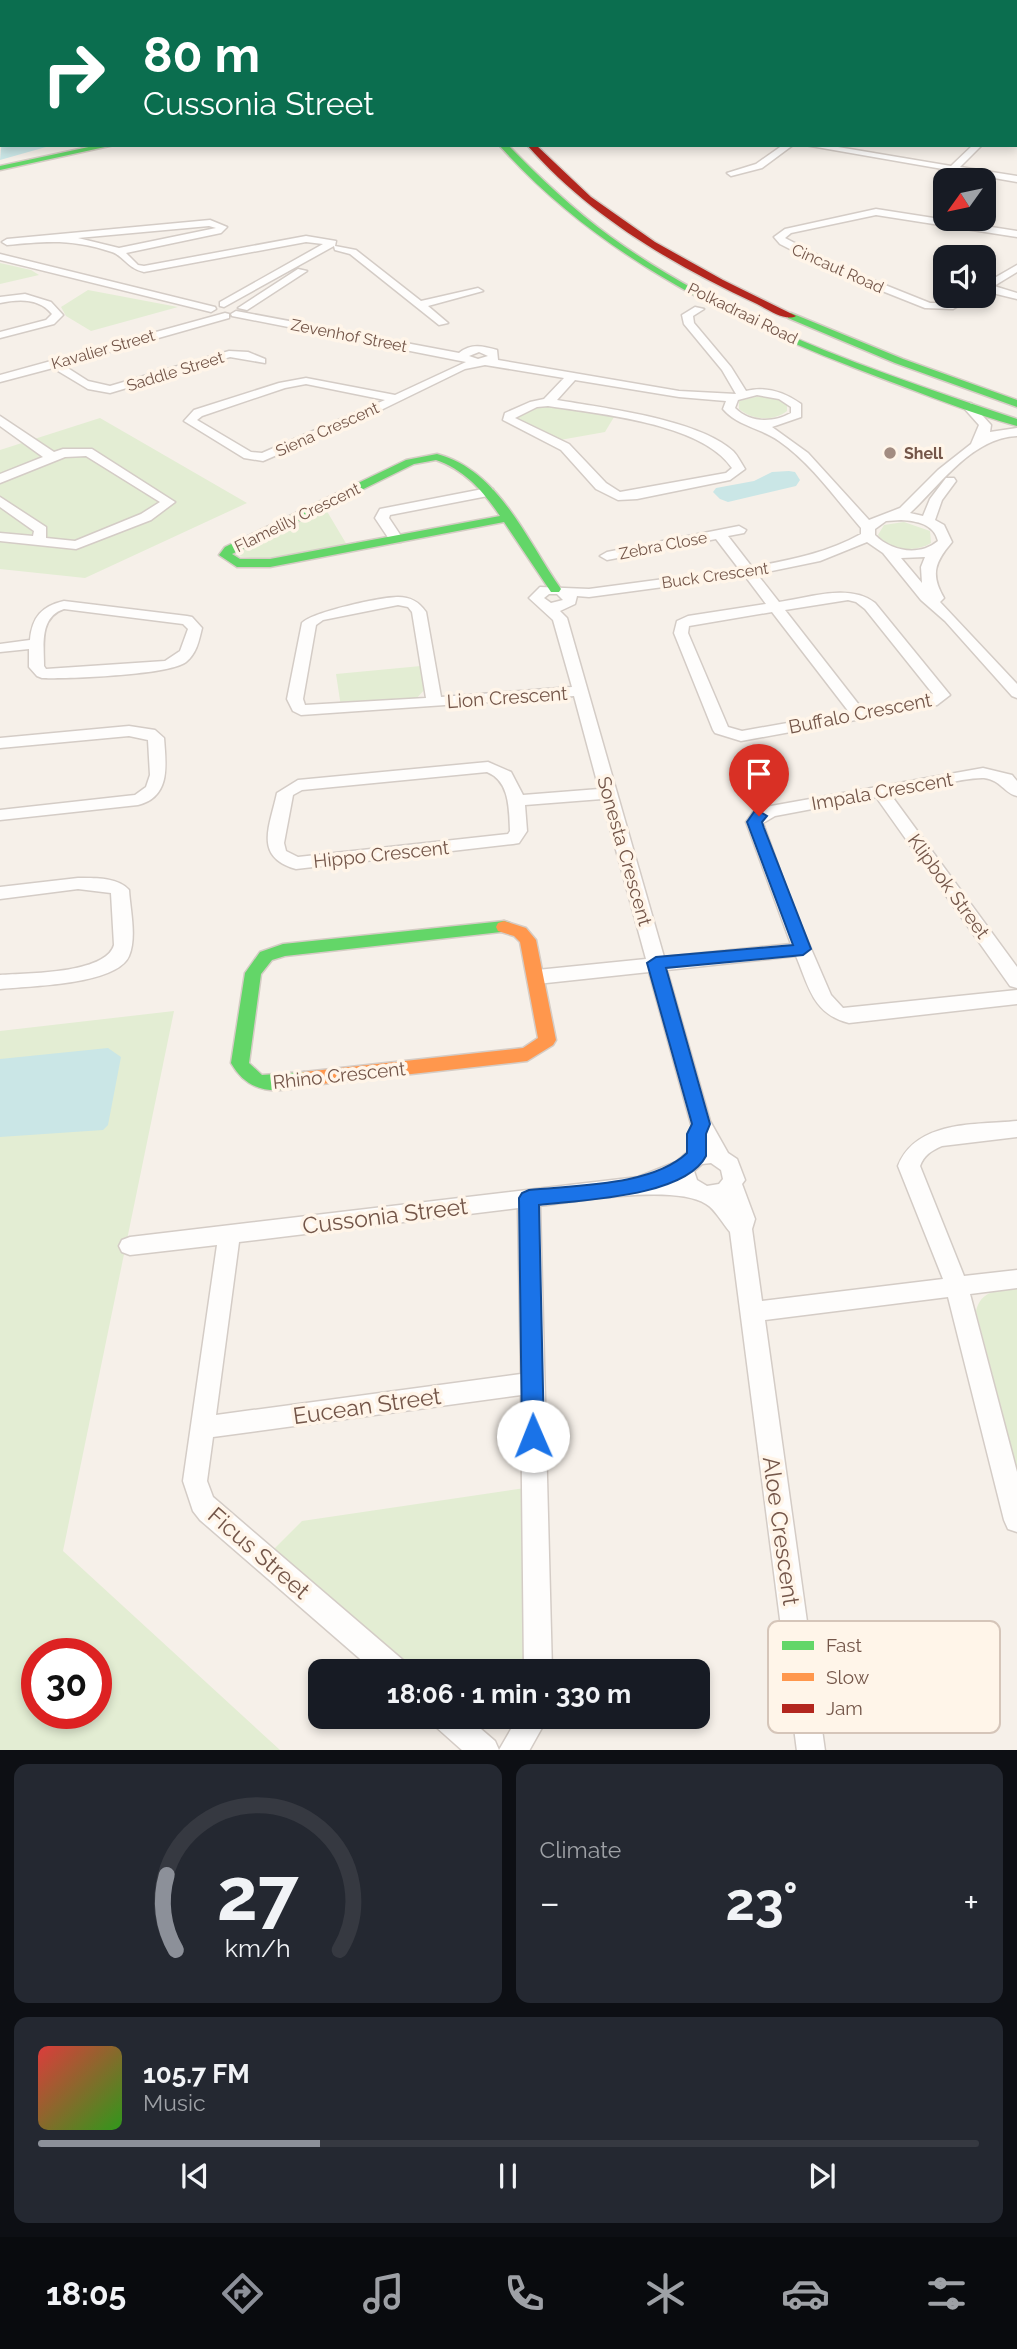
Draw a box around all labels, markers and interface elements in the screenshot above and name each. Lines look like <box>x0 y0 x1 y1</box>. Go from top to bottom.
text: 80 m <box>143 26 260 83</box>
icon: right <box>28 28 119 119</box>
text: Cussonia Street <box>143 85 374 122</box>
north arrow <box>933 168 996 231</box>
map controls <box>933 168 996 308</box>
street label: Cincaut Road <box>789 240 887 297</box>
button: sound <box>933 245 996 308</box>
street label: Polkadraai Road <box>685 279 801 348</box>
street label: Zevenhof Street <box>289 315 409 356</box>
street label: Kavalier Street <box>49 325 158 373</box>
street label: Saddle Street <box>124 348 227 395</box>
street label: Siena Crescent <box>273 398 382 461</box>
place label: Shell <box>904 444 944 463</box>
marker: Shell <box>882 445 898 461</box>
street label: Flamelily Crescent <box>231 479 364 556</box>
street label: Zebra Close <box>617 528 709 563</box>
street label: Buck Crescent <box>660 559 770 592</box>
street label: Lion Crescent <box>446 682 569 712</box>
street label: Buffalo Crescent <box>787 688 934 738</box>
pin <box>729 744 789 816</box>
icon: arrive <box>740 755 778 793</box>
street label: Impala Crescent <box>810 768 955 814</box>
street label: Sonesta Crescent <box>593 774 657 929</box>
street label: Klipbok Street <box>904 829 995 943</box>
street label: Hippo Crescent <box>312 836 451 872</box>
street label: Rhino Crescent <box>272 1057 407 1093</box>
street label: Cussonia Street <box>301 1192 469 1239</box>
street label: Eucean Street <box>291 1382 443 1429</box>
position arrow <box>496 1399 570 1473</box>
street label: Aloe Crescent <box>758 1455 805 1607</box>
street label: Ficus Street <box>203 1501 316 1604</box>
legend <box>768 1621 1000 1733</box>
text: Fast <box>826 1634 862 1656</box>
speed limit sign: 30 <box>21 1638 112 1729</box>
text: Slow <box>826 1666 870 1688</box>
text: 18:06 · 1 min · 330 m <box>387 1679 631 1709</box>
text: Jam <box>826 1697 863 1719</box>
text: Climate <box>540 1836 621 1863</box>
text: 27 <box>217 1852 299 1937</box>
text: 23° <box>725 1871 798 1932</box>
text: − <box>540 1880 560 1925</box>
text: + <box>963 1880 979 1925</box>
text: km/h <box>225 1932 291 1962</box>
text: 105.7 FM <box>143 2059 250 2089</box>
text: Music <box>143 2089 206 2116</box>
icon: previous <box>176 2157 214 2195</box>
icon: pause <box>489 2157 527 2195</box>
icon: next <box>803 2157 841 2195</box>
icon: directions <box>218 2269 267 2318</box>
icon: music <box>359 2269 408 2318</box>
icon: phone <box>500 2269 549 2318</box>
icon: climate <box>641 2269 690 2318</box>
icon: car <box>781 2269 830 2318</box>
icon: filters <box>922 2269 971 2318</box>
text: 18:05 <box>46 2275 126 2312</box>

